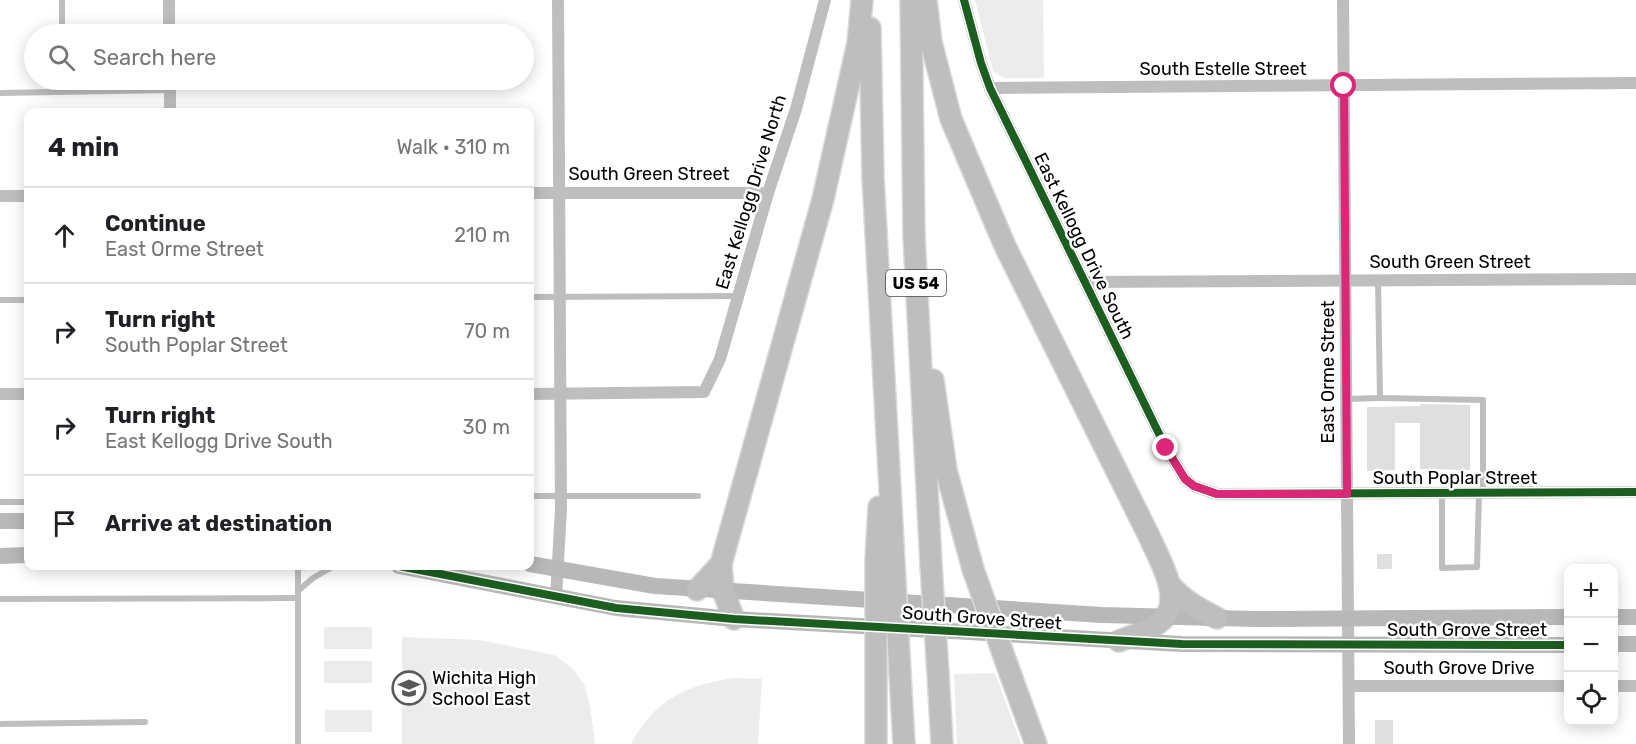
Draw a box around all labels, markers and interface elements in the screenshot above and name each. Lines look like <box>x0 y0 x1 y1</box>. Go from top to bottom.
search box <box>24 24 534 90</box>
icon: search <box>45 41 78 74</box>
text: Search here <box>93 44 216 71</box>
street label: South Estelle Street <box>1139 58 1307 80</box>
route start <box>1330 72 1356 98</box>
street label: East Kellogg Drive North <box>711 92 791 292</box>
text: 4 min <box>48 132 119 163</box>
text: Walk · 310 m <box>396 135 510 159</box>
street label: East Kellogg Drive South <box>1029 149 1139 343</box>
street label: South Green Street <box>568 163 730 185</box>
text: Continue <box>105 210 206 237</box>
icon: ahead <box>48 219 81 252</box>
text: 210 m <box>454 223 510 247</box>
text: East Orme Street <box>105 237 264 261</box>
street label: South Green Street <box>1369 251 1531 273</box>
road number: US 54 <box>886 270 946 296</box>
street label: East Orme Street <box>1317 300 1339 444</box>
text: Turn right <box>105 306 215 333</box>
icon: right <box>48 315 81 348</box>
text: 70 m <box>464 319 510 343</box>
text: South Poplar Street <box>105 333 288 357</box>
text: Turn right <box>105 402 215 429</box>
icon: right <box>48 411 81 444</box>
text: 30 m <box>463 415 510 439</box>
text: East Kellogg Drive South <box>105 429 333 453</box>
route end <box>1152 434 1178 460</box>
street label: South Poplar Street <box>1373 467 1537 489</box>
icon: arrive <box>48 507 81 540</box>
text: Arrive at destination <box>105 510 332 537</box>
map controls <box>1564 564 1618 726</box>
button: + <box>1564 564 1618 618</box>
street label: South Grove Street <box>901 601 1063 635</box>
button: − <box>1564 618 1618 672</box>
street label: South Grove Street <box>1387 619 1547 641</box>
street label: South Grove Drive <box>1383 657 1535 679</box>
place label: Wichita High School East <box>432 667 536 710</box>
school or university icon: Wichita High School East <box>391 670 427 706</box>
button: locate <box>1564 672 1618 726</box>

